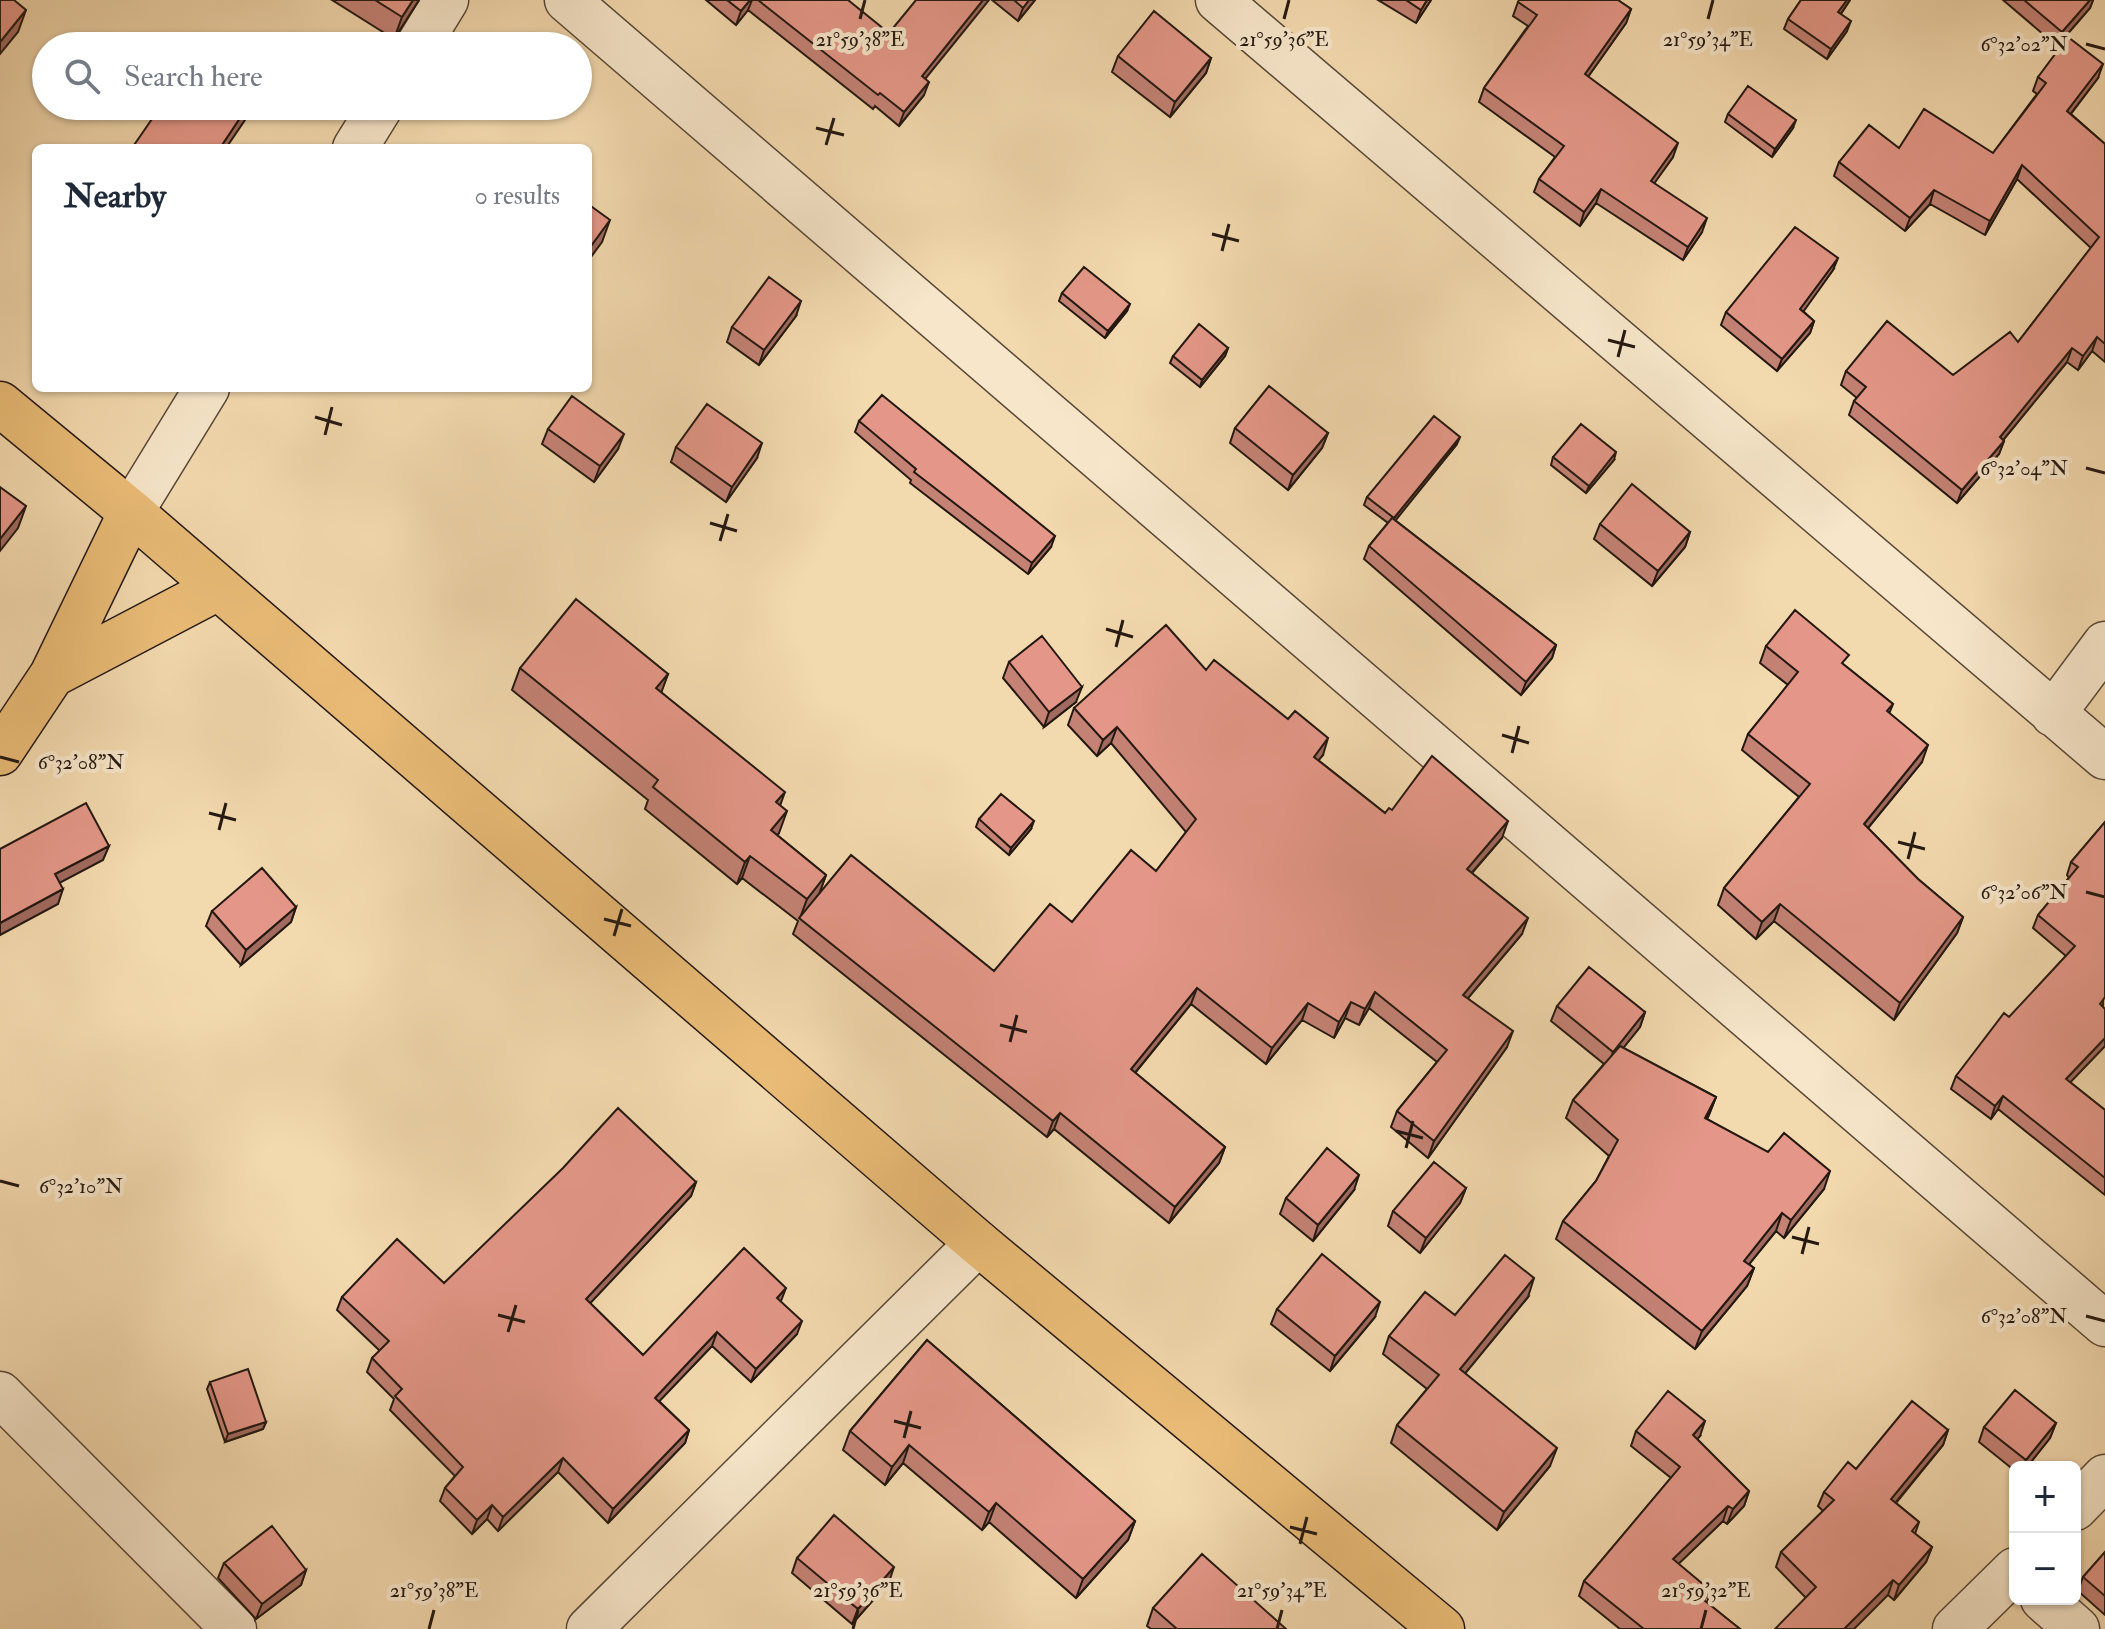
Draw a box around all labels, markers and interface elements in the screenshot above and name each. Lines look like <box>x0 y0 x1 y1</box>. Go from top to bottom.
text: 21°59'38"E <box>816 27 904 52</box>
text: 21°59'36"E <box>1239 27 1329 52</box>
text: 21°59'34"E <box>1663 27 1753 52</box>
search box <box>32 32 592 120</box>
text: 6°32'02"N <box>1980 32 2068 57</box>
icon: search <box>60 54 104 98</box>
text: Search here <box>124 58 263 95</box>
text: Nearby <box>64 175 166 218</box>
text: 0 results <box>475 180 560 212</box>
text: 6°32'04"N <box>1980 456 2068 481</box>
text: 6°32'08"N <box>38 750 124 775</box>
text: 6°32'06"N <box>1980 880 2068 905</box>
text: 6°32'10"N <box>39 1174 123 1199</box>
text: 6°32'08"N <box>1981 1304 2067 1329</box>
map controls <box>2009 1461 2081 1605</box>
button: + <box>2009 1461 2081 1533</box>
button: − <box>2009 1533 2081 1605</box>
text: 21°59'38"E <box>390 1578 478 1603</box>
text: 21°59'36"E <box>813 1578 903 1603</box>
text: 21°59'34"E <box>1237 1578 1327 1603</box>
text: 21°59'32"E <box>1661 1578 1751 1603</box>

